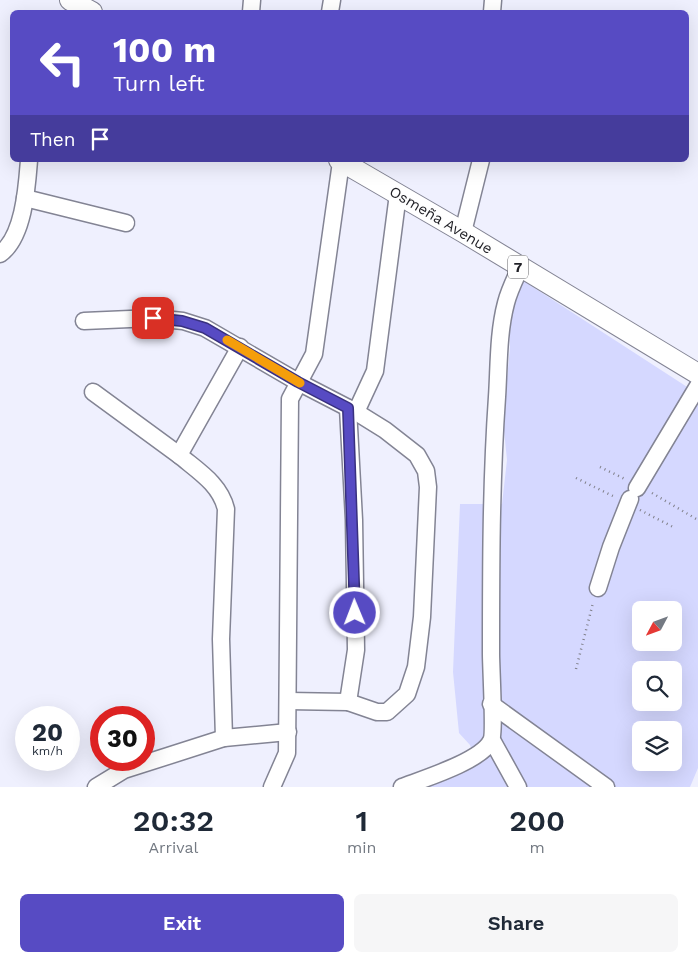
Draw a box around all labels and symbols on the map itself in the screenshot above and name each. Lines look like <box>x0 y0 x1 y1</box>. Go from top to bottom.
street label: Osmeña Avenue <box>386 182 496 258</box>
road number: 7 <box>508 256 528 278</box>
pin <box>132 297 174 339</box>
position arrow <box>328 586 380 638</box>
north arrow <box>632 601 682 651</box>
speed limit sign: 30 <box>90 706 155 771</box>

